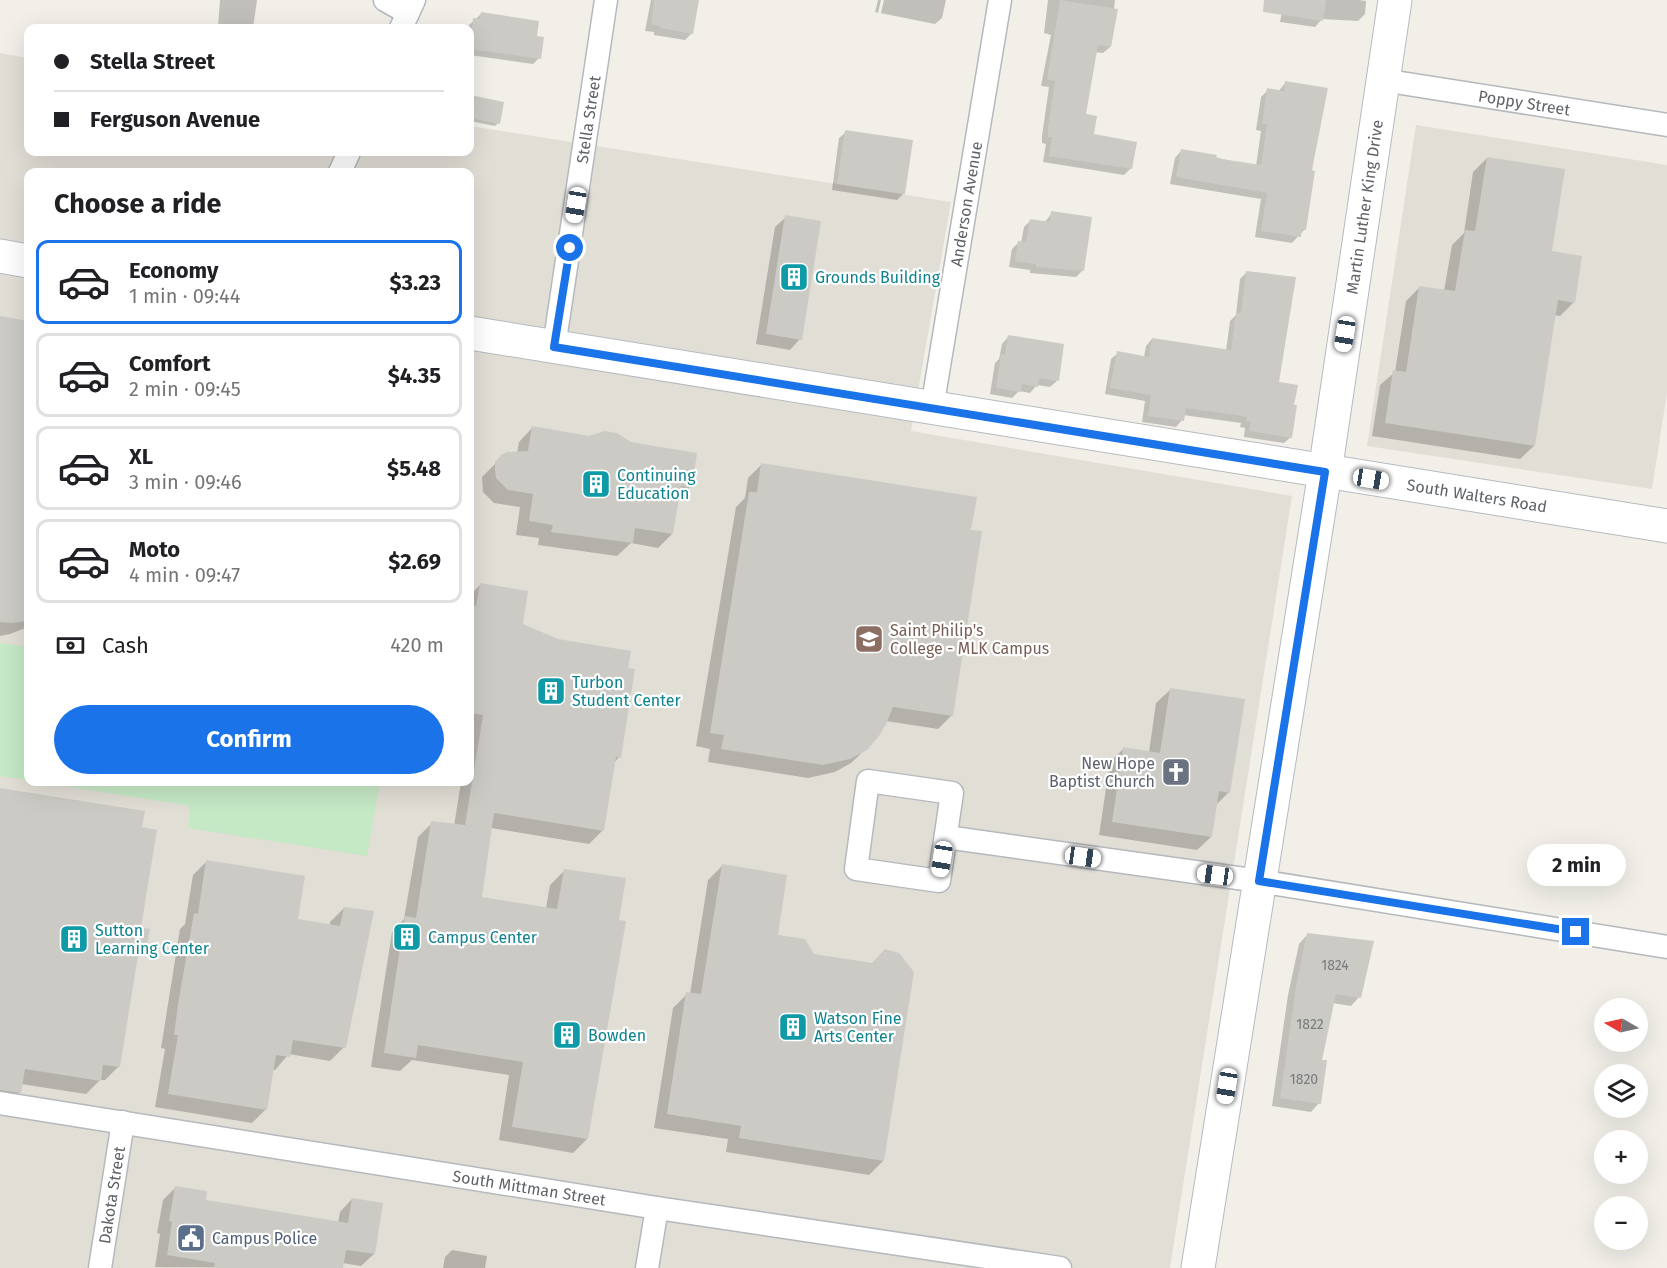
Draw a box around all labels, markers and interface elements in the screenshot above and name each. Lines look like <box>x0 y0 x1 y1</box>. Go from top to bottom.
text: Stella Street <box>90 48 215 75</box>
street label: Stella Street <box>572 74 604 165</box>
street label: Poppy Street <box>1477 86 1572 119</box>
text: Ferguson Avenue <box>90 106 260 133</box>
street label: Martin Luther King Drive <box>1342 118 1387 295</box>
street label: Anderson Avenue <box>946 140 986 268</box>
car <box>564 186 588 224</box>
text: Choose a ride <box>54 188 221 220</box>
route start <box>556 234 583 261</box>
icon: car <box>57 255 111 309</box>
text: Economy <box>129 257 218 284</box>
building icon: Grounds Building <box>778 261 810 293</box>
place label: Grounds Building <box>815 268 941 287</box>
text: $3.23 <box>389 269 441 296</box>
text: 1 min · 09:44 <box>129 284 240 308</box>
car <box>1333 315 1357 353</box>
icon: car <box>57 348 111 402</box>
text: Comfort <box>129 350 210 377</box>
text: $4.35 <box>388 362 441 389</box>
text: 2 min · 09:45 <box>129 377 241 401</box>
icon: car <box>57 441 111 495</box>
text: XL <box>129 443 153 470</box>
text: $5.48 <box>387 455 441 482</box>
place label: Continuing Education <box>617 466 696 503</box>
car <box>1352 467 1390 491</box>
building icon: Continuing Education <box>580 468 612 500</box>
text: 3 min · 09:46 <box>129 470 242 494</box>
street label: South Walters Road <box>1406 475 1548 516</box>
icon: car <box>57 534 111 588</box>
text: Moto <box>129 536 180 563</box>
text: $2.69 <box>388 548 441 575</box>
text: 4 min · 09:47 <box>129 563 240 587</box>
place label: Saint Philip's College - MLK Campus <box>890 621 1049 658</box>
school or university icon: Saint Philip's College - MLK Campus <box>853 623 885 655</box>
icon: cash <box>54 629 87 662</box>
text: Cash <box>102 632 149 659</box>
text: 420 m <box>390 633 444 657</box>
place label: Turbon Student Center <box>572 673 681 710</box>
building icon: Turbon Student Center <box>535 675 567 707</box>
button: Confirm <box>54 705 444 774</box>
place label: New Hope Baptist Church <box>1049 754 1155 791</box>
church icon: New Hope Baptist Church <box>1160 756 1192 788</box>
car <box>930 840 954 878</box>
callout: 2 min <box>1526 845 1626 887</box>
car <box>1064 846 1102 868</box>
text: 2 min <box>1552 853 1601 877</box>
car <box>1196 864 1234 886</box>
route end <box>1562 918 1589 945</box>
place label: Sutton Learning Center <box>95 921 210 958</box>
building icon: Campus Center <box>391 921 423 953</box>
building icon: Sutton Learning Center <box>58 923 90 955</box>
place label: Campus Center <box>428 928 538 947</box>
house number: 1824 <box>1321 957 1349 974</box>
north arrow <box>1594 998 1648 1052</box>
map controls <box>1594 998 1648 1250</box>
place label: Watson Fine Arts Center <box>814 1009 902 1046</box>
building icon: Watson Fine Arts Center <box>777 1011 809 1043</box>
house number: 1822 <box>1296 1016 1324 1033</box>
building icon: Bowden <box>551 1019 583 1051</box>
place label: Bowden <box>588 1026 646 1045</box>
button: layers <box>1594 1064 1648 1118</box>
car <box>1215 1067 1239 1105</box>
house number: 1820 <box>1290 1071 1318 1088</box>
button: + <box>1594 1130 1648 1184</box>
street label: Dakota Street <box>94 1145 129 1245</box>
street label: South Mittman Street <box>451 1166 607 1209</box>
button: − <box>1594 1196 1648 1250</box>
public building icon: Campus Police <box>175 1222 207 1254</box>
place label: Campus Police <box>212 1229 317 1248</box>

